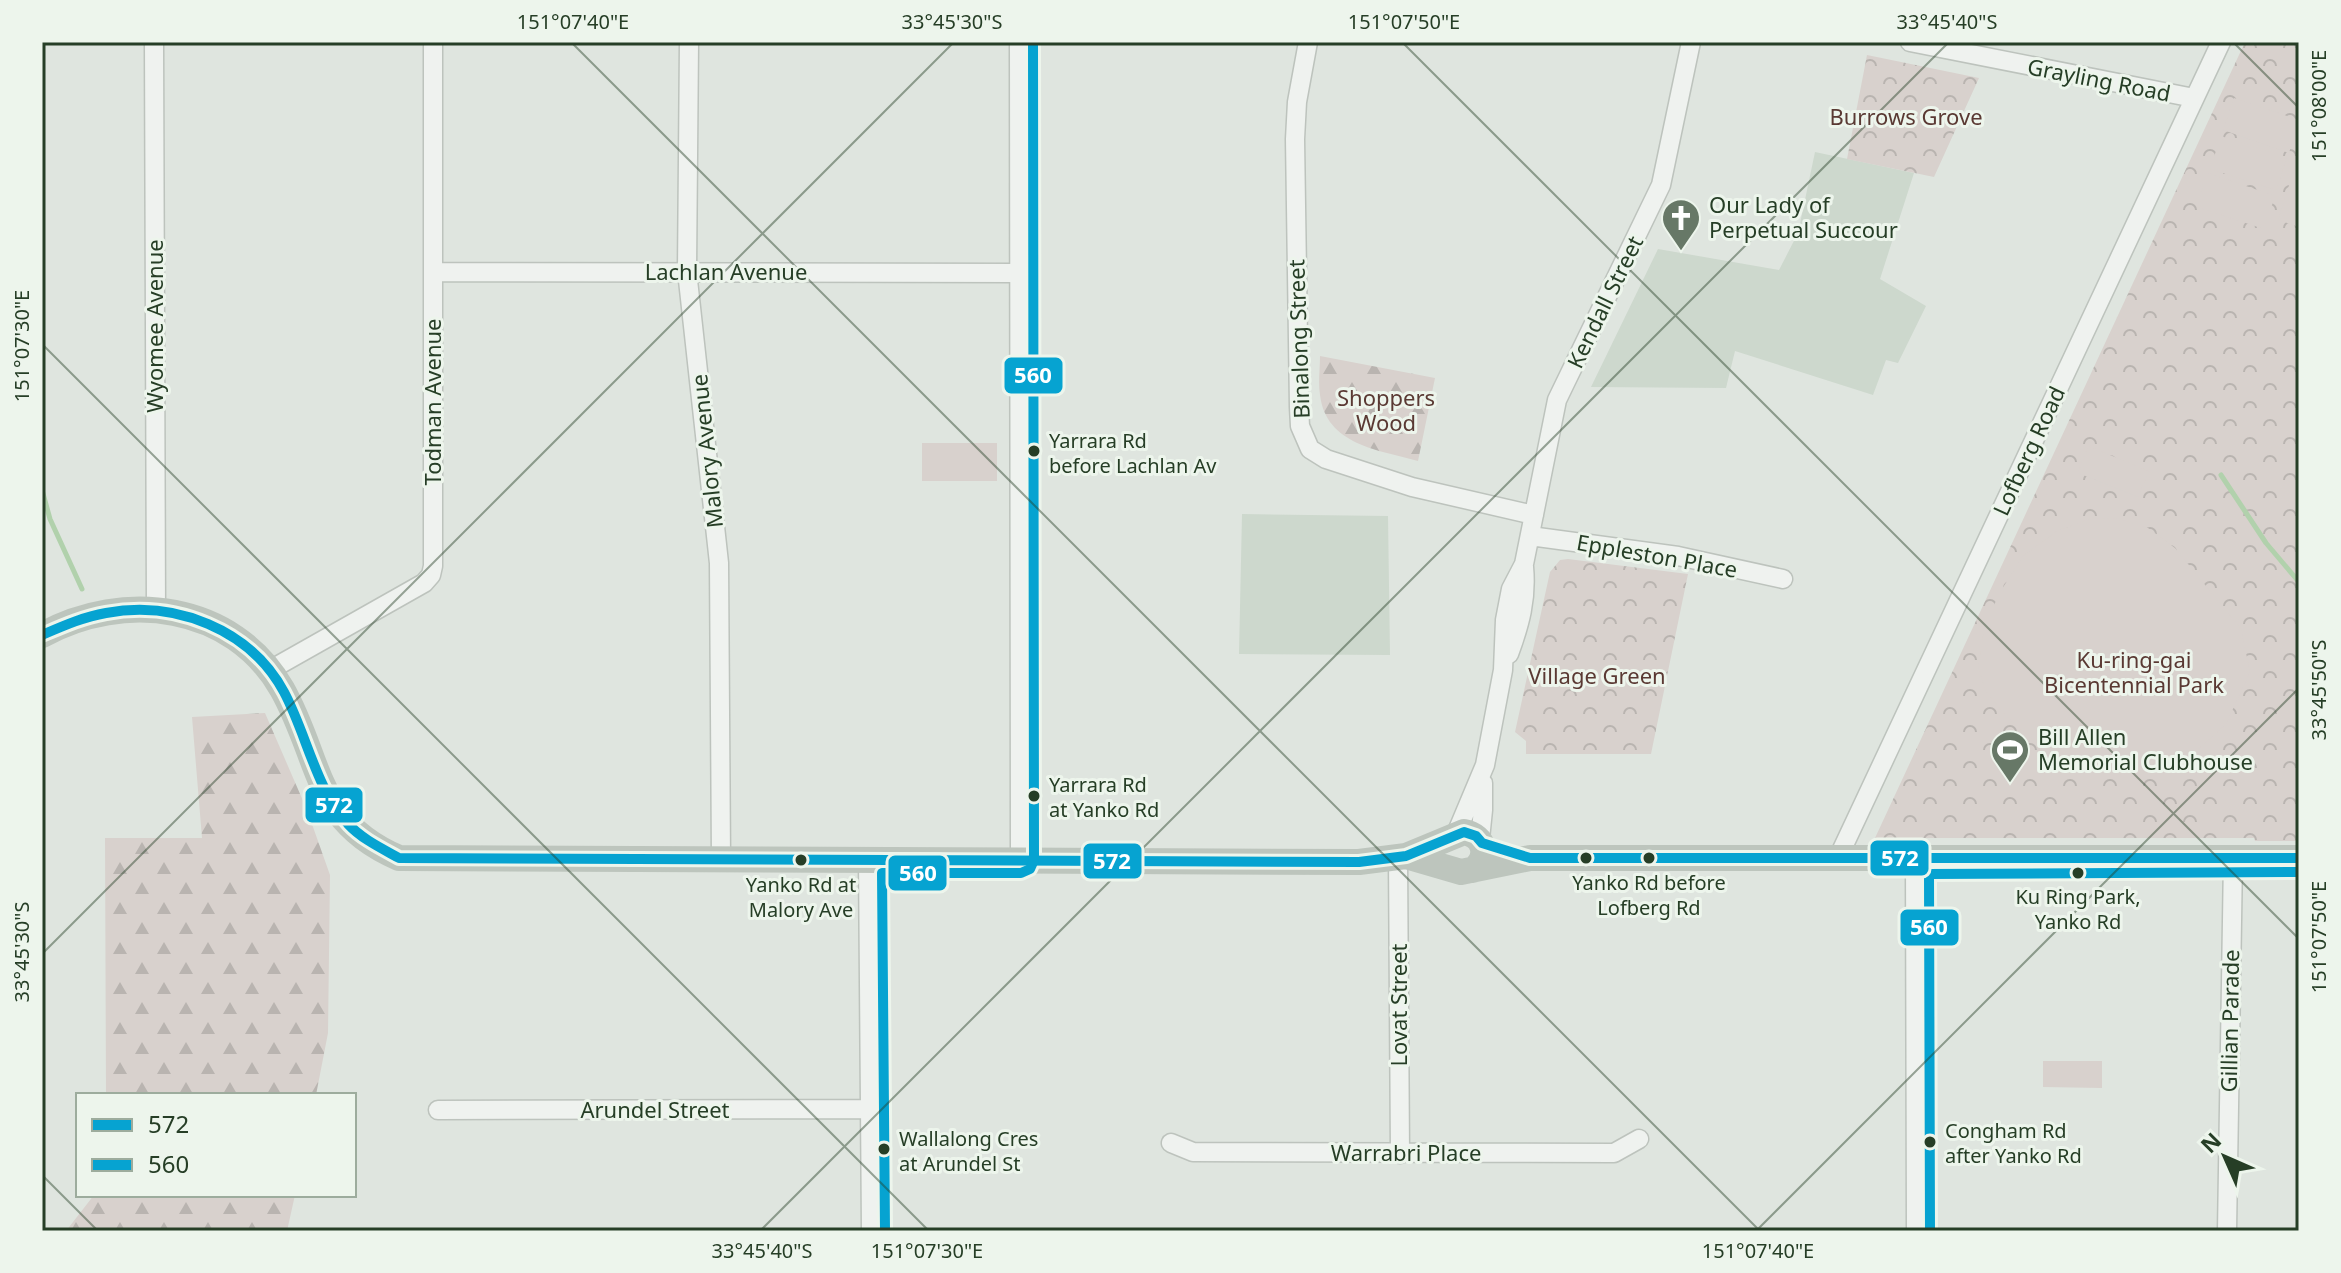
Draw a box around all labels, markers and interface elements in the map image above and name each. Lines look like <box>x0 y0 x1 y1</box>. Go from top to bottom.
text: 151°07'40"E <box>517 8 629 35</box>
text: 33°45'30"S <box>902 8 1002 35</box>
text: 151°07'50"E <box>1348 8 1460 35</box>
text: 33°45'40"S <box>1897 8 1997 35</box>
street label: Grayling Road <box>2025 50 2173 108</box>
text: 151°08'00"E <box>2305 50 2332 162</box>
park label: Burrows Grove <box>1829 101 1983 131</box>
place label: Our Lady of Perpetual Succour <box>1709 189 1898 244</box>
church icon: Our Lady of Perpetual Succour <box>1660 197 1702 252</box>
street label: Kendall Street <box>1559 230 1649 373</box>
street label: Wyomee Avenue <box>139 239 169 413</box>
street label: Lachlan Avenue <box>645 256 807 286</box>
street label: Binalong Street <box>1280 259 1316 419</box>
text: 151°07'30"E <box>8 290 35 402</box>
street label: Todman Avenue <box>417 318 447 486</box>
line badge: 560 <box>1003 356 1064 395</box>
text: 560 <box>1014 359 1052 389</box>
street label: Malory Avenue <box>683 373 729 530</box>
street label: Lofberg Road <box>1985 381 2071 520</box>
park label: Shoppers Wood <box>1337 382 1435 437</box>
place label: Yarrara Rd before Lachlan Av <box>1049 427 1217 479</box>
marker: Yarrara Rd before Lachlan Av <box>1026 443 1042 459</box>
street label: Eppleston Place <box>1574 526 1740 584</box>
text: 33°45'50"S <box>2305 640 2332 740</box>
park label: Ku-ring-gai Bicentennial Park <box>2044 644 2224 699</box>
park label: Village Green <box>1528 660 1666 690</box>
place label: Bill Allen Memorial Clubhouse <box>2038 721 2253 776</box>
sports icon: Bill Allen Memorial Clubhouse <box>1989 729 2031 784</box>
place label: Yarrara Rd at Yanko Rd <box>1049 771 1159 823</box>
line badge: 572 <box>304 786 364 824</box>
marker: Yarrara Rd at Yanko Rd <box>1026 788 1042 804</box>
text: 572 <box>315 789 353 819</box>
line badge: 572 <box>1869 839 1930 877</box>
line badge: 572 <box>1082 842 1143 880</box>
text: 572 <box>1881 842 1919 872</box>
text: 572 <box>1093 845 1131 875</box>
unlabelled marker <box>1578 850 1594 866</box>
marker: Yanko Rd before Lofberg Rd <box>1641 850 1657 866</box>
marker: Yanko Rd at Malory Ave <box>793 852 809 868</box>
line badge: 560 <box>887 854 948 892</box>
text: 560 <box>899 857 937 887</box>
marker: Ku Ring Park, Yanko Rd <box>2070 865 2086 881</box>
place label: Yanko Rd before Lofberg Rd <box>1572 869 1726 921</box>
place label: Yanko Rd at Malory Ave <box>746 871 856 923</box>
text: 151°07'50"E <box>2305 881 2332 993</box>
place label: Ku Ring Park, Yanko Rd <box>2015 883 2141 935</box>
text: 33°45'30"S <box>8 902 35 1002</box>
line badge: 560 <box>1899 908 1960 947</box>
text: 560 <box>1910 911 1948 941</box>
street label: Lovat Street <box>1383 943 1413 1067</box>
street label: Gillian Parade <box>2213 949 2245 1093</box>
legend <box>76 1093 356 1197</box>
street label: Arundel Street <box>580 1094 730 1124</box>
text: 572 <box>148 1107 189 1140</box>
place label: Congham Rd after Yanko Rd <box>1945 1117 2082 1169</box>
north arrow <box>2185 1117 2265 1197</box>
place label: Wallalong Cres at Arundel St <box>899 1125 1038 1177</box>
text: N <box>2193 1125 2227 1159</box>
marker: Congham Rd after Yanko Rd <box>1922 1134 1938 1150</box>
street label: Warrabri Place <box>1331 1137 1481 1167</box>
marker: Wallalong Cres at Arundel St <box>876 1141 892 1157</box>
text: 560 <box>148 1147 189 1180</box>
text: 33°45'40"S <box>712 1237 812 1264</box>
text: 151°07'30"E <box>871 1237 983 1264</box>
text: 151°07'40"E <box>1702 1237 1814 1264</box>

